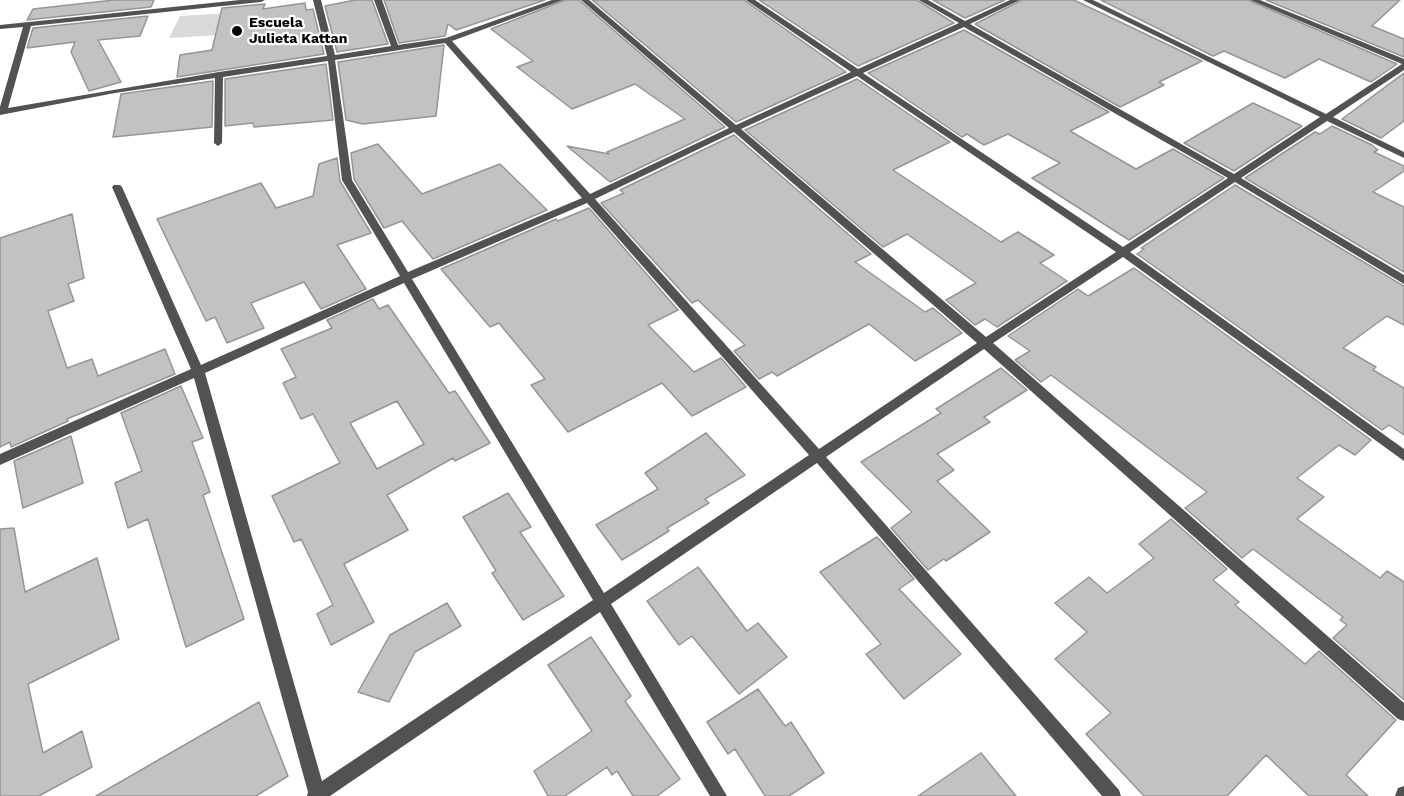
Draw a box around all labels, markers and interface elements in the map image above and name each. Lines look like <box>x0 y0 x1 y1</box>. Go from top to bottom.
place label: Escuela Julieta Kattan <box>249 15 347 48</box>
marker: Escuela Julieta Kattan <box>230 24 244 38</box>

